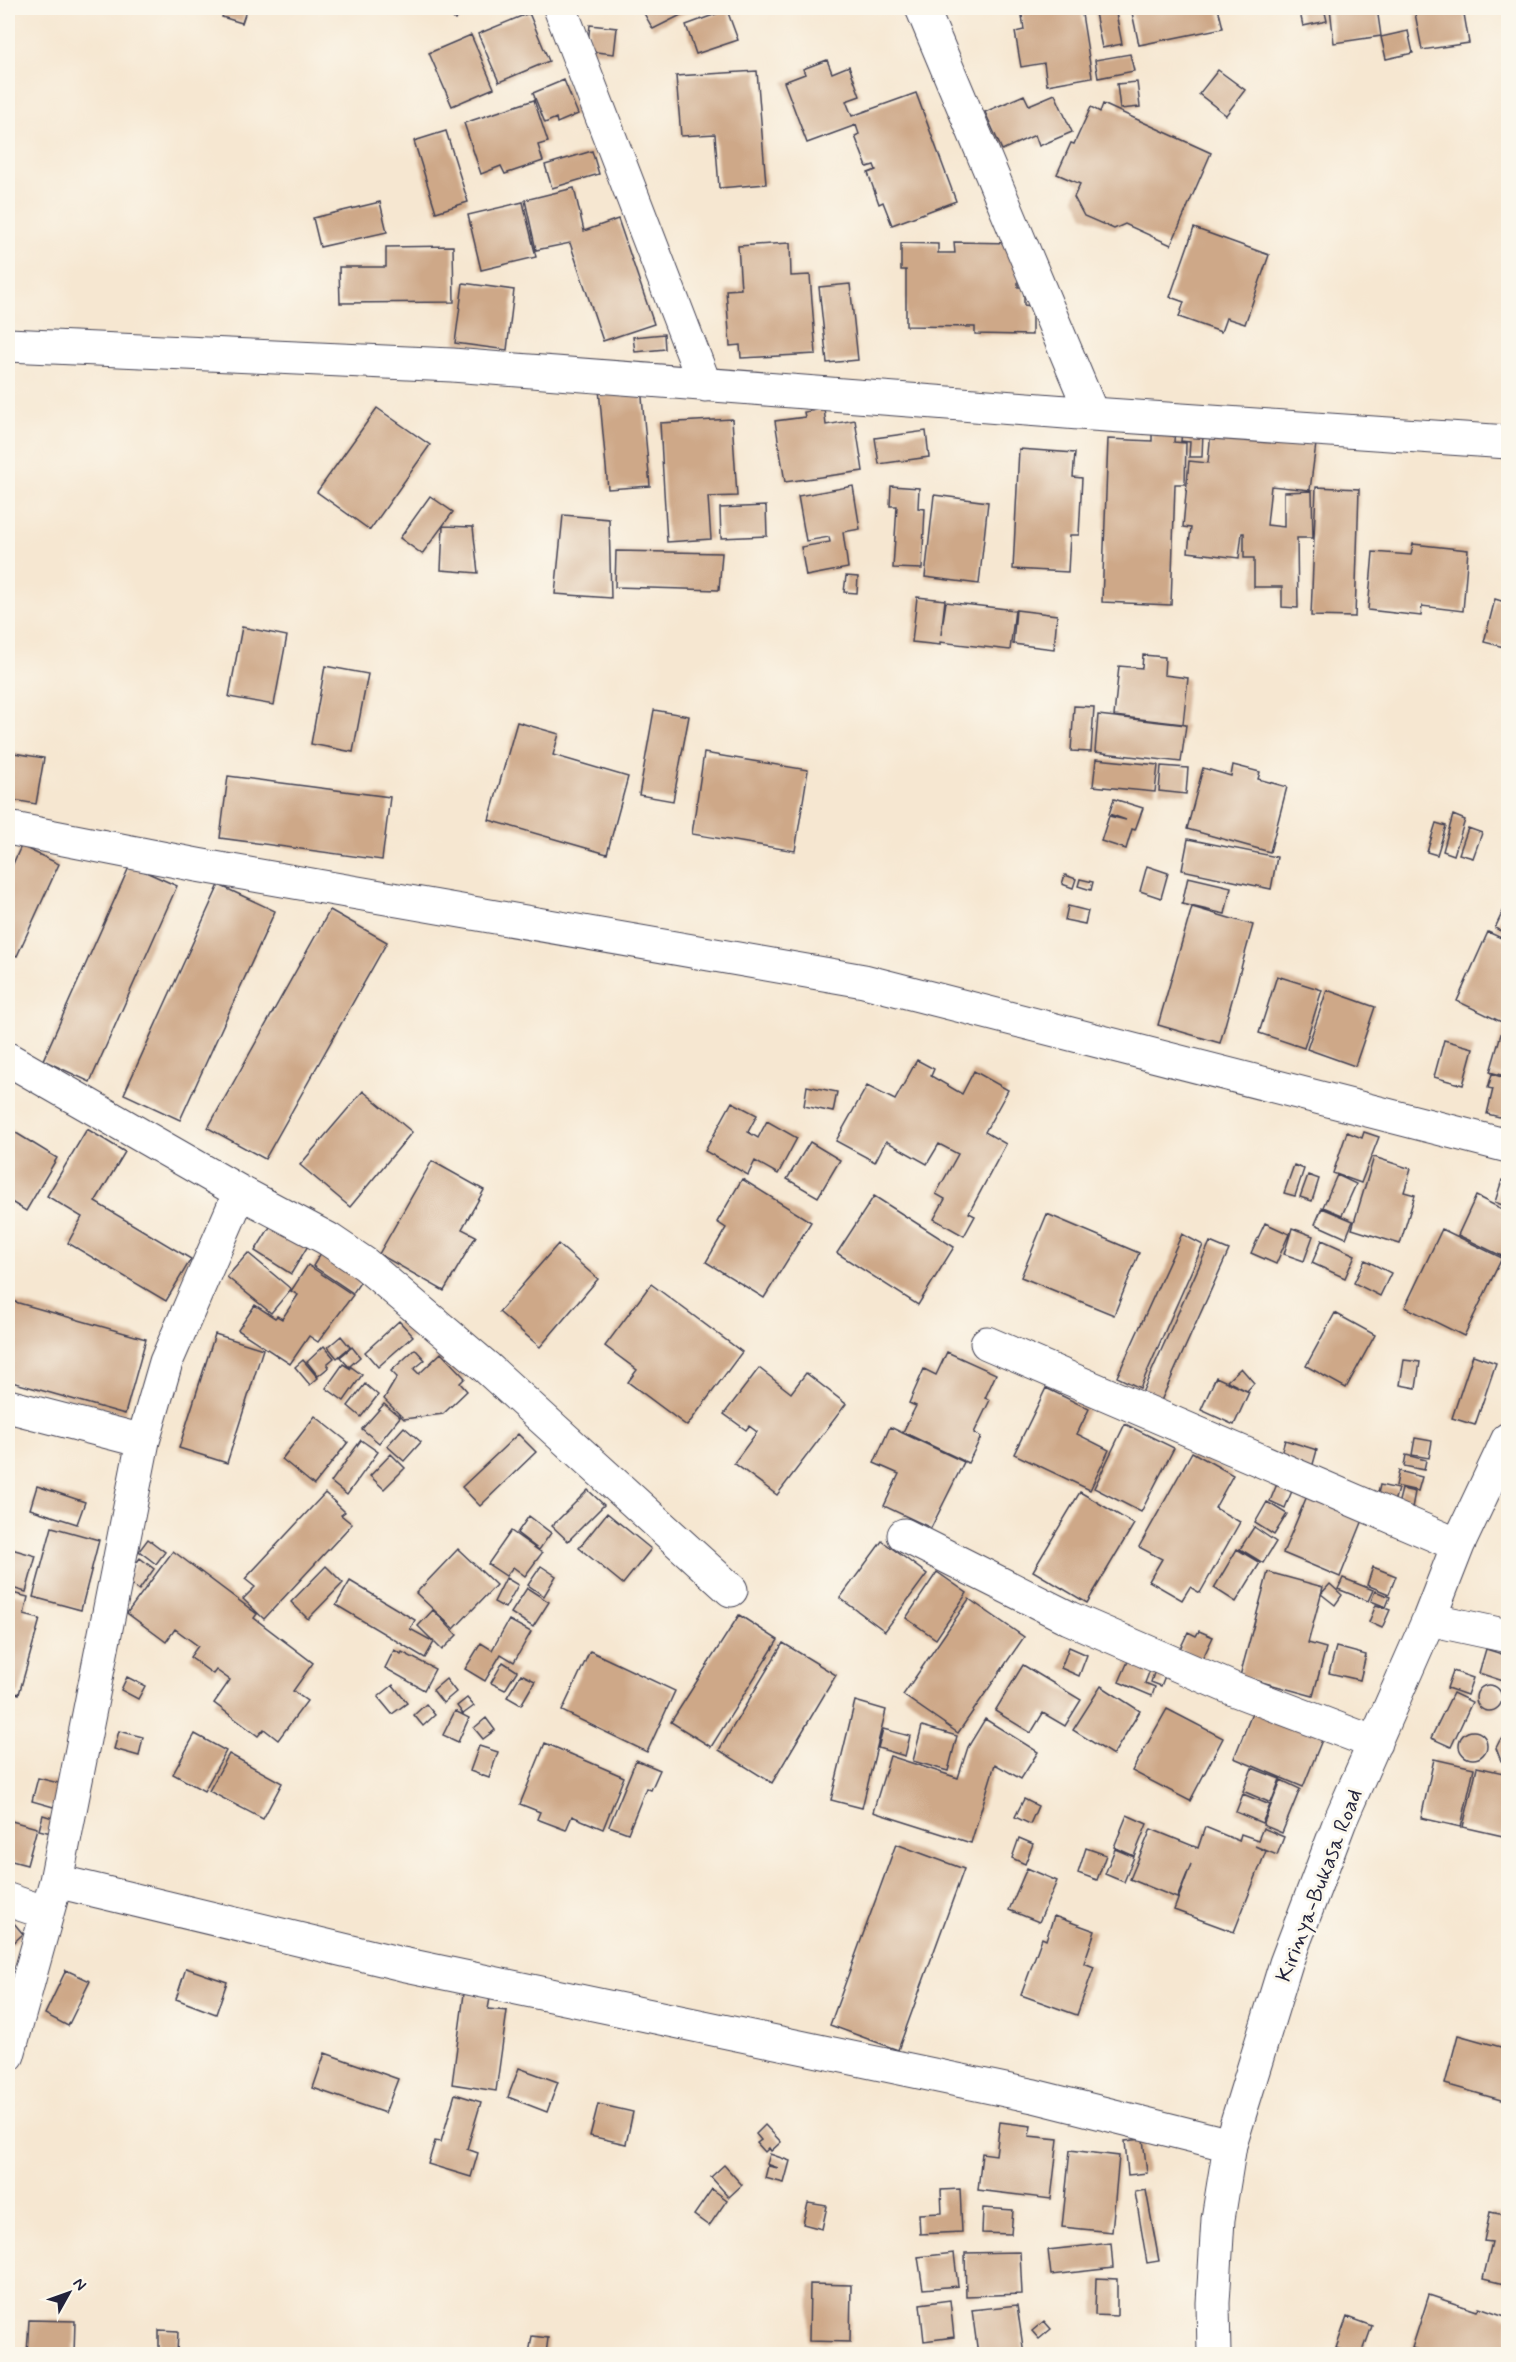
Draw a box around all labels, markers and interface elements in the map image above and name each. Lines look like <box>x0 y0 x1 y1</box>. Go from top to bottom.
street label: Kirinya-Bukasa Road <box>1270 1785 1370 1986</box>
north arrow <box>39 2263 99 2323</box>
text: N <box>68 2273 91 2295</box>

